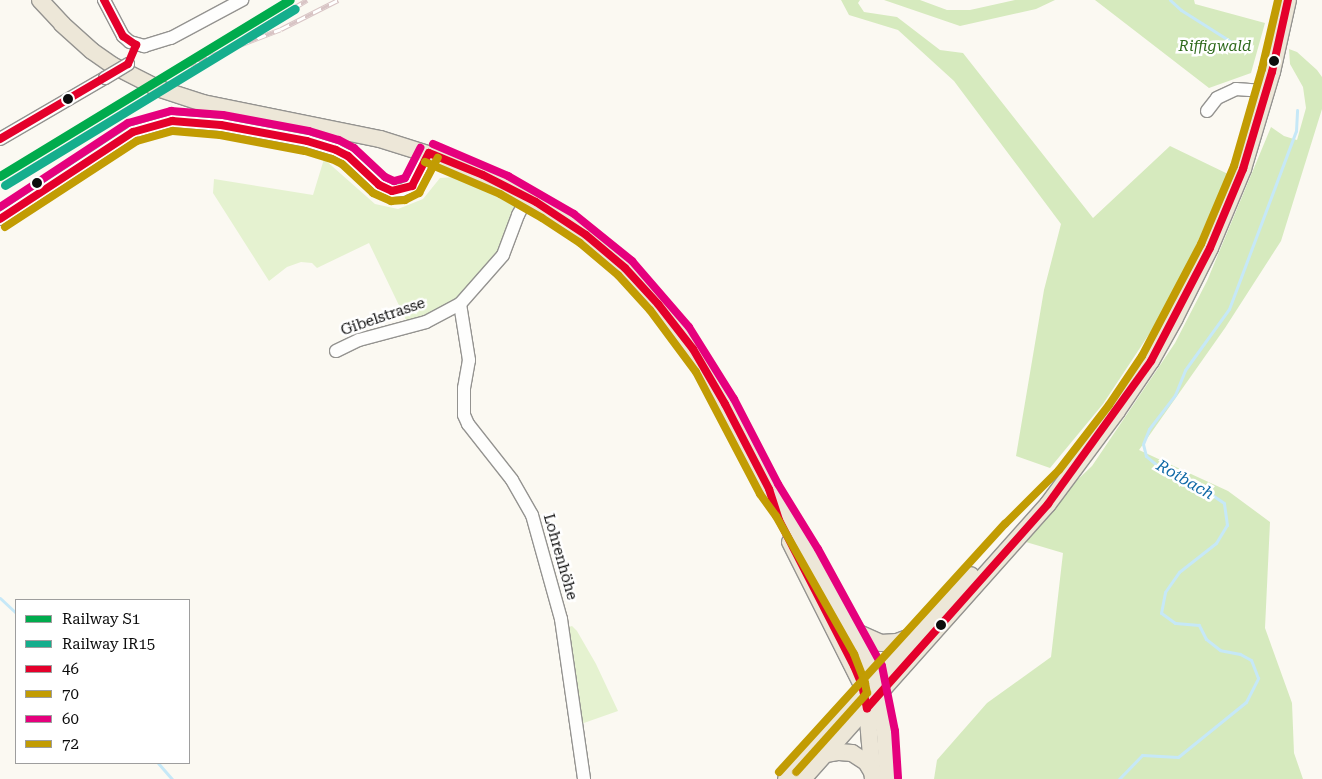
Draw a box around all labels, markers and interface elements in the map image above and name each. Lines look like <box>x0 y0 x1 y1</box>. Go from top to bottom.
park label: Riffigwald <box>1179 38 1251 56</box>
unlabelled marker <box>1269 56 1279 66</box>
unlabelled marker <box>63 94 73 104</box>
unlabelled marker <box>32 178 42 188</box>
street label: Gibelstrasse <box>338 294 428 340</box>
water label: Rotbach <box>1153 456 1217 504</box>
street label: Lohrenhöhe <box>539 512 581 602</box>
legend <box>15 599 190 764</box>
text: Railway S1 <box>62 610 140 628</box>
unlabelled marker <box>936 620 946 630</box>
text: Railway IR15 <box>62 635 155 653</box>
text: 46 <box>62 660 79 678</box>
text: 70 <box>62 685 79 703</box>
text: 60 <box>62 710 79 728</box>
text: 72 <box>62 735 79 753</box>

